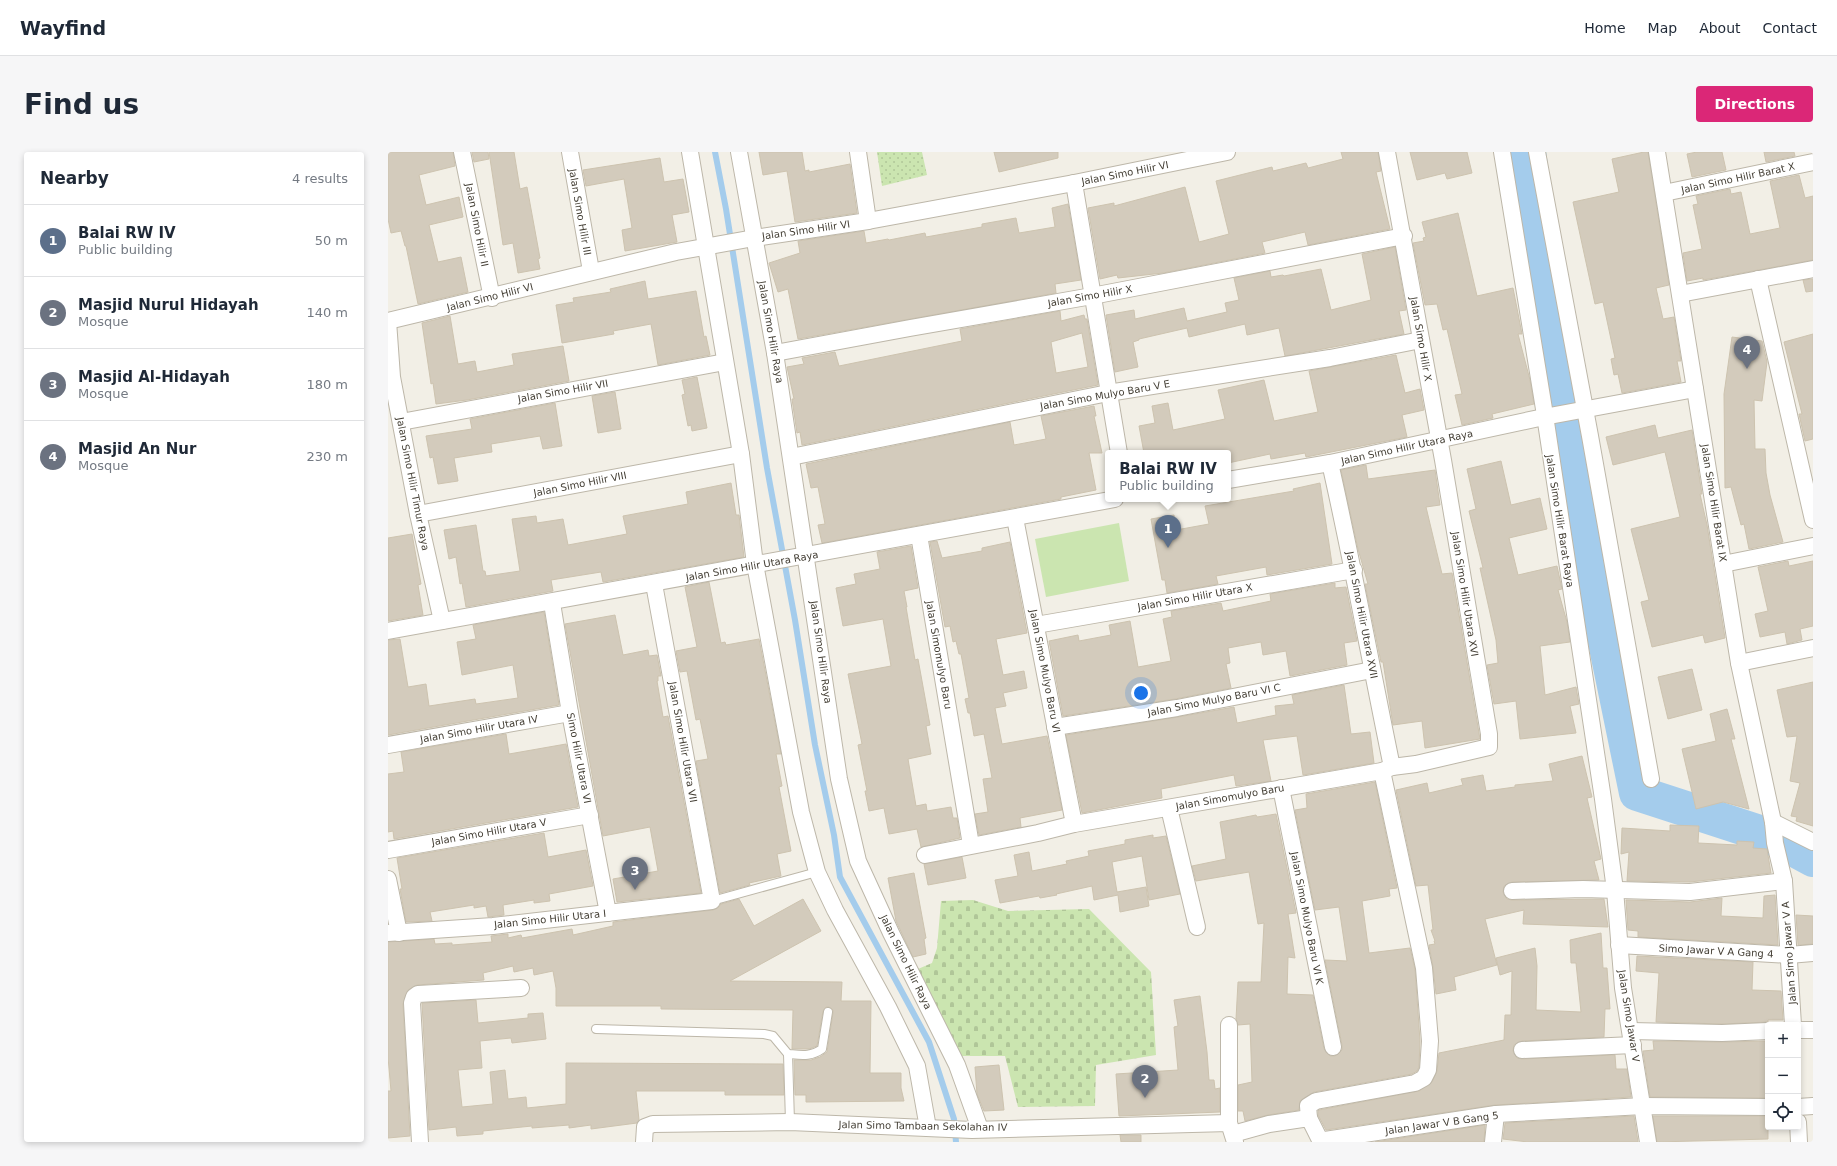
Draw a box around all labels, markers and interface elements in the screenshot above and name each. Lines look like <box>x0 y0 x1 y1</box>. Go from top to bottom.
text: Wayfind <box>20 17 106 39</box>
text: Home <box>1584 20 1626 36</box>
text: Map <box>1648 20 1677 36</box>
text: About <box>1699 20 1741 36</box>
text: Contact <box>1763 20 1817 36</box>
button: Directions <box>1696 86 1813 122</box>
text: Find us <box>24 88 139 121</box>
street label: Jalan Simo Hilir VI <box>1079 159 1170 187</box>
street label: Jalan Simo Hilir Barat X <box>1679 161 1796 196</box>
street label: Jalan Simo Hilir III <box>567 167 593 256</box>
text: Nearby <box>40 168 109 188</box>
text: 4 results <box>292 171 348 186</box>
street label: Jalan Simo Hilir II <box>463 181 490 268</box>
street label: Jalan Simo Hilir VI <box>760 218 851 242</box>
text: Balai RW IV <box>78 224 176 242</box>
text: 1 <box>48 233 58 248</box>
text: 50 m <box>315 233 348 248</box>
text: Public building <box>78 242 173 257</box>
street label: Jalan Simo Hilir Raya <box>756 279 785 384</box>
street label: Jalan Simo Hilir VI <box>445 281 534 313</box>
street label: Jalan Simo Hilir X <box>1046 283 1133 309</box>
street label: Jalan Simo Hilir X <box>1408 295 1434 382</box>
text: Masjid Nurul Hidayah <box>78 296 259 314</box>
text: 2 <box>48 305 58 320</box>
text: 140 m <box>306 305 348 320</box>
text: Mosque <box>78 314 128 329</box>
pin: 4 <box>1734 336 1760 369</box>
text: Masjid Al-Hidayah <box>78 368 230 386</box>
text: 3 <box>48 377 58 392</box>
text: 180 m <box>306 377 348 392</box>
street label: Jalan Simo Hilir VII <box>516 378 609 405</box>
street label: Jalan Simo Mulyo Baru V E <box>1038 378 1171 412</box>
text: Mosque <box>78 386 128 401</box>
street label: Jalan Simo Hilir Timur Raya <box>394 415 431 552</box>
street label: Jalan Simo Hilir Utara Raya <box>1339 428 1474 467</box>
text: Masjid An Nur <box>78 440 196 458</box>
street label: Jalan Simo Hilir Barat IX <box>1699 442 1729 563</box>
text: 4 <box>48 449 58 464</box>
text: 230 m <box>306 449 348 464</box>
popup <box>1105 450 1231 502</box>
street label: Jalan Simo Hilir Barat Raya <box>1544 453 1576 588</box>
text: Mosque <box>78 458 128 473</box>
text: Balai RW IV <box>1119 460 1217 478</box>
street label: Jalan Simo Hilir VIII <box>532 470 627 499</box>
text: Public building <box>1119 478 1214 493</box>
pin: 1 <box>1155 515 1181 548</box>
street label: Jalan Simo Hilir Utara XVI <box>1450 530 1480 657</box>
street label: Jalan Simo Hilir Utara Raya <box>684 549 819 583</box>
street label: Jalan Simo Hilir Utara XVII <box>1344 550 1380 679</box>
street label: Jalan Simo Hilir Utara X <box>1136 581 1253 613</box>
street label: Jalan Simo Hilir Raya <box>808 599 834 704</box>
street label: Jalan Simomulyo Baru <box>924 599 954 710</box>
street label: Jalan Simo Mulyo Baru VI <box>1027 608 1062 733</box>
street label: Jalan Simo Hilir Utara VII <box>667 680 699 803</box>
street label: Jalan Simo Mulyo Baru VI C <box>1146 682 1281 718</box>
your location <box>1131 683 1151 703</box>
street label: Simo Hilir Utara VI <box>565 712 593 804</box>
street label: Jalan Simo Hilir Utara IV <box>418 713 539 745</box>
street label: Jalan Simomulyo Baru <box>1174 782 1285 812</box>
street label: Jalan Simo Hilir Utara V <box>430 816 547 848</box>
street label: Jalan Simo Mulyo Baru VI K <box>1289 850 1325 986</box>
pin: 3 <box>622 857 648 890</box>
street label: Jalan Simo Jawar V A <box>1780 901 1798 1006</box>
street label: Jalan Simo Hilir Utara I <box>492 908 607 930</box>
street label: Jalan Simo Hilir Raya <box>878 912 934 1011</box>
street label: Simo Jawar V A Gang 4 <box>1658 942 1774 960</box>
street label: Jalan Simo Jawar V <box>1616 968 1642 1063</box>
map controls <box>1765 1022 1801 1130</box>
button: + <box>1765 1022 1801 1058</box>
button: − <box>1765 1058 1801 1094</box>
pin: 2 <box>1132 1065 1158 1098</box>
button: locate <box>1765 1094 1801 1130</box>
street label: Jalan Jawar V B Gang 5 <box>1384 1110 1499 1137</box>
street label: Jalan Simo Tambaan Sekolahan IV <box>837 1119 1008 1133</box>

